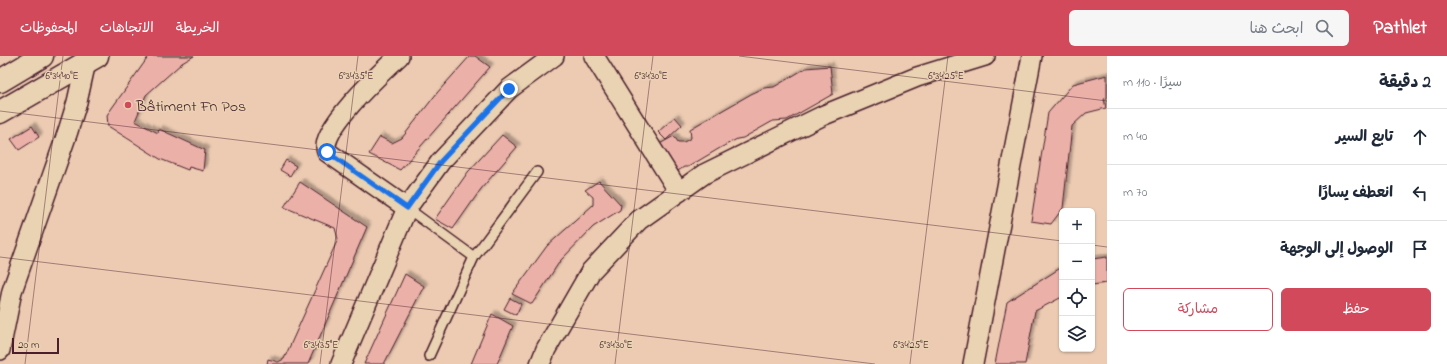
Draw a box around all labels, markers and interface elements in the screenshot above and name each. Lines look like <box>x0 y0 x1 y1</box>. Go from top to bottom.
search box <box>1069 10 1349 46</box>
text: Pathlet <box>1373 15 1427 42</box>
icon: search <box>1313 17 1335 39</box>
text: المحفوظات <box>20 18 78 39</box>
text: الاتجاهات <box>100 18 154 39</box>
text: الخريطة <box>176 18 219 39</box>
text: ابحث هنا <box>1249 18 1303 40</box>
text: 6°34'40"E <box>45 69 79 84</box>
text: 6°34'35"E <box>339 69 373 84</box>
text: 6°34'30"E <box>634 69 668 84</box>
text: 6°34'25"E <box>928 69 964 84</box>
text: 2 دقيقة <box>1379 70 1431 95</box>
text: سيرًا · 110 m <box>1123 73 1182 92</box>
route end <box>500 80 518 98</box>
place label: Bâtiment Fn Pos <box>135 95 246 119</box>
marker: Bâtiment Fn Pos <box>123 100 133 110</box>
text: تابع السير <box>1336 126 1393 148</box>
icon: ahead <box>1409 126 1431 148</box>
text: 40 m <box>1123 127 1147 146</box>
route start <box>318 143 336 161</box>
text: انعطف يسارًا <box>1318 182 1393 204</box>
icon: left <box>1409 182 1431 204</box>
text: 70 m <box>1123 183 1147 202</box>
map controls <box>1059 208 1095 352</box>
button: + <box>1059 208 1095 244</box>
text: الوصول إلى الوجهة <box>1280 238 1393 260</box>
icon: arrive <box>1409 238 1431 260</box>
button: − <box>1059 244 1095 280</box>
button: locate <box>1059 280 1095 316</box>
button: مشاركة <box>1123 288 1273 331</box>
button: حفظ <box>1281 288 1431 331</box>
button: layers <box>1059 316 1095 352</box>
scale bar <box>12 336 59 355</box>
text: 20 m <box>18 337 40 353</box>
text: 6°34'35"E <box>304 338 338 353</box>
text: 6°34'30"E <box>599 338 633 353</box>
text: 6°34'25"E <box>893 338 929 353</box>

